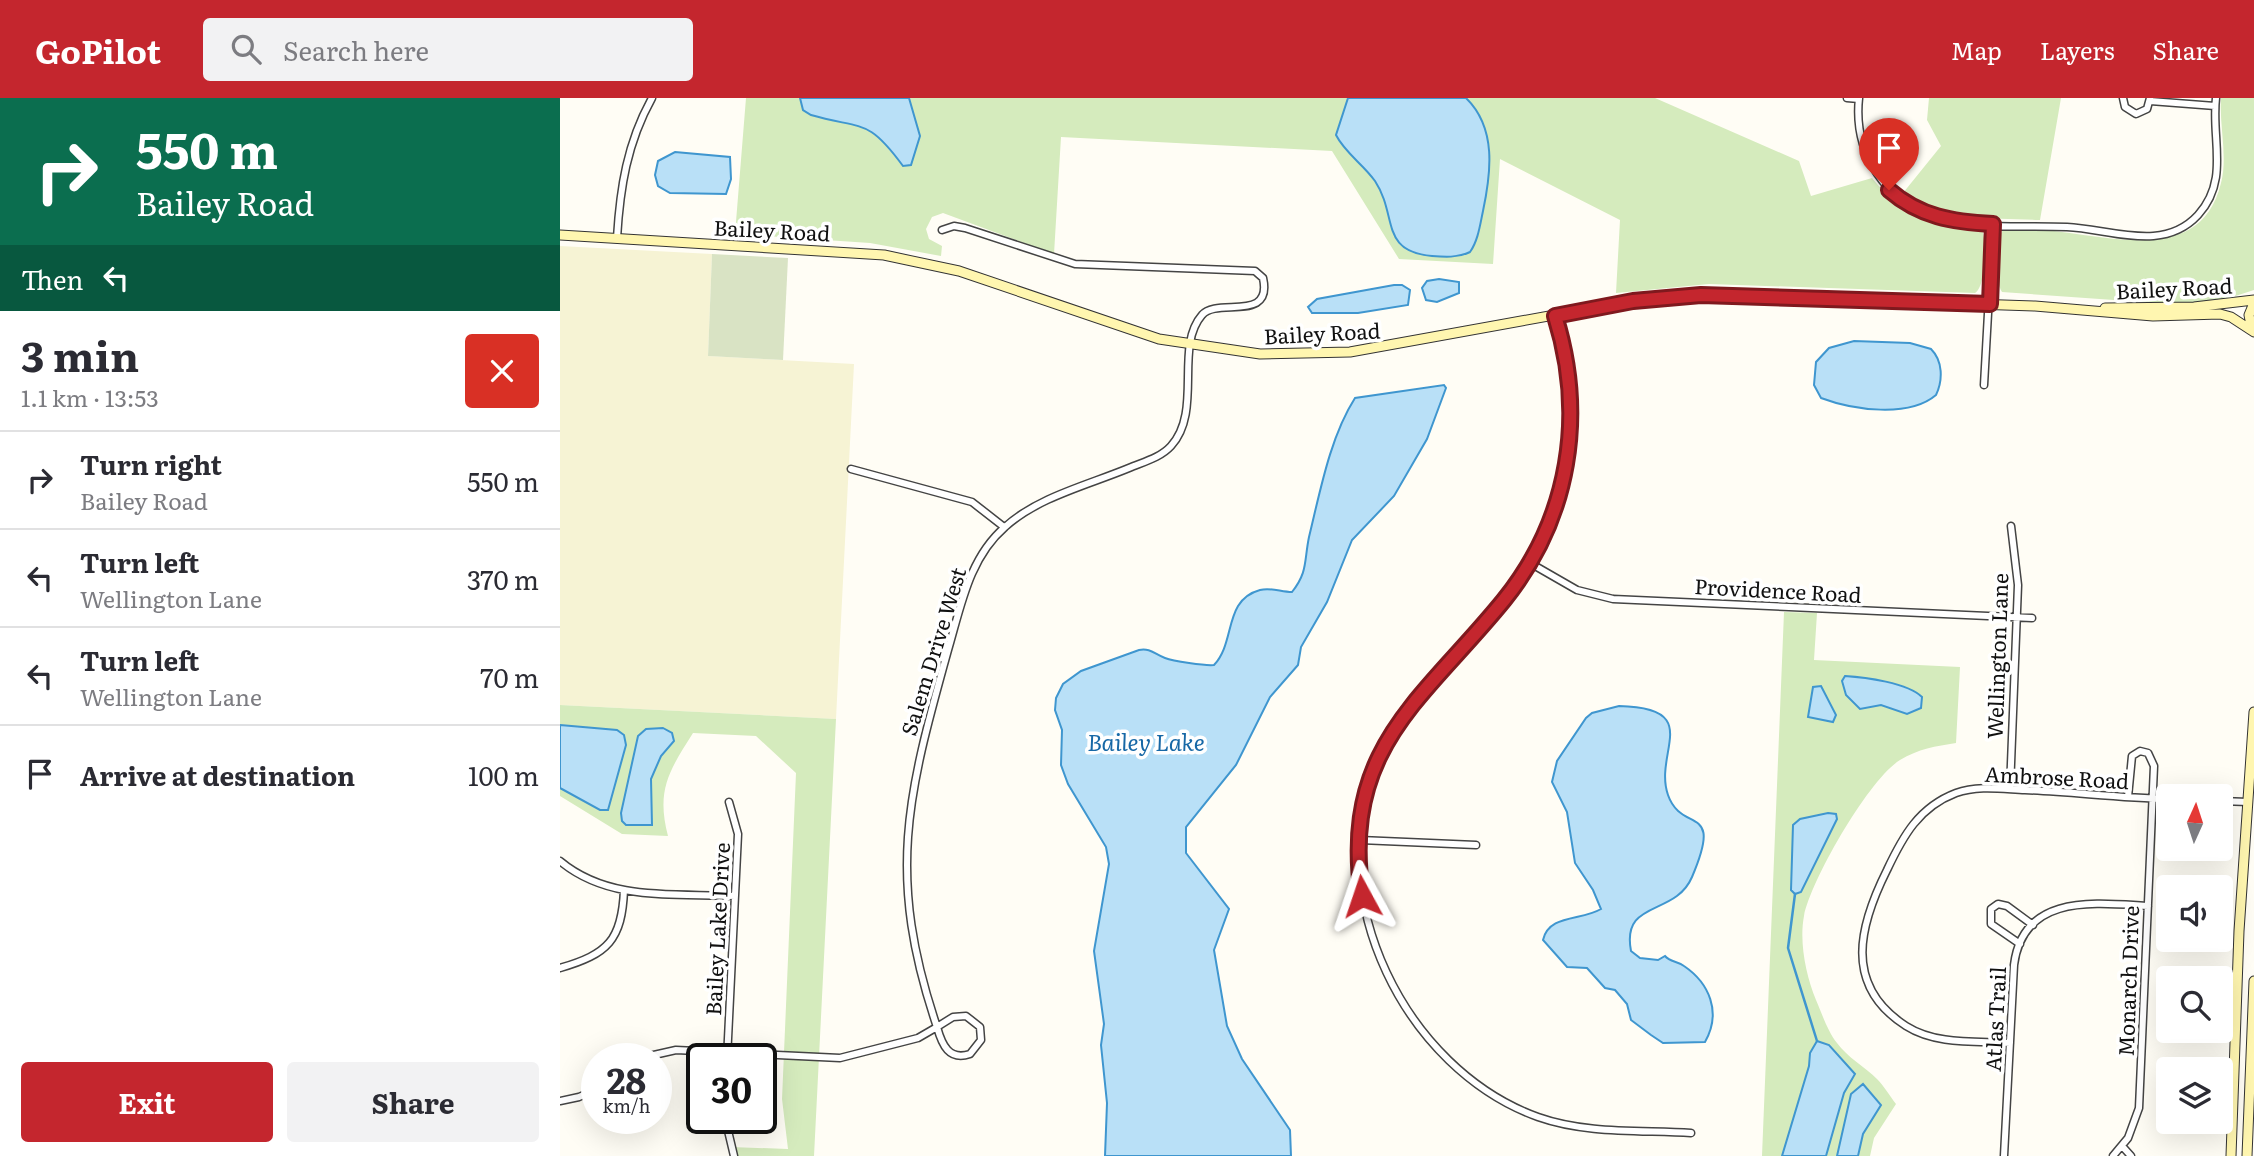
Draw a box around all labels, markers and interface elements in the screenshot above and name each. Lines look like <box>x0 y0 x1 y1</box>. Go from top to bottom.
search box <box>203 18 693 81</box>
text: GoPilot <box>35 25 161 74</box>
icon: search <box>227 30 265 68</box>
text: Search here <box>283 30 429 69</box>
text: Map <box>1951 32 2002 67</box>
text: Layers <box>2040 32 2114 67</box>
text: Share <box>2152 32 2219 67</box>
text: 550 m <box>136 111 278 184</box>
pin <box>1859 118 1919 190</box>
icon: right <box>21 126 112 217</box>
icon: arrive <box>1870 129 1908 167</box>
text: Bailey Road <box>136 178 314 226</box>
street label: Bailey Road <box>713 210 831 248</box>
text: Then <box>21 259 83 298</box>
icon: left <box>97 259 135 297</box>
street label: Bailey Road <box>2115 268 2233 306</box>
street label: Bailey Road <box>1263 313 1381 351</box>
text: 3 min <box>21 323 139 385</box>
button: close <box>465 334 539 408</box>
text: 1.1 km · 13:53 <box>21 380 159 414</box>
text: Turn right <box>80 444 222 483</box>
icon: right <box>21 461 59 499</box>
text: 550 m <box>467 461 539 500</box>
text: Bailey Road <box>80 483 208 517</box>
text: Turn left <box>80 542 199 581</box>
icon: left <box>21 559 59 597</box>
text: 370 m <box>467 559 539 598</box>
street label: Salem Drive West <box>892 563 972 739</box>
street label: Providence Road <box>1694 569 1862 609</box>
street label: Wellington Lane <box>1978 572 2014 740</box>
text: Wellington Lane <box>80 581 262 615</box>
text: Turn left <box>80 640 199 679</box>
icon: left <box>21 657 59 695</box>
text: 70 m <box>480 657 539 696</box>
text: Wellington Lane <box>80 679 262 713</box>
water label: Bailey Lake <box>1087 724 1205 758</box>
icon: arrive <box>21 755 59 793</box>
text: Arrive at destination <box>80 755 355 794</box>
text: 100 m <box>468 755 539 794</box>
street label: Ambrose Road <box>1984 757 2130 795</box>
north arrow <box>2156 784 2233 861</box>
map controls <box>2156 784 2233 1134</box>
street label: Bailey Lake Drive <box>696 842 736 1016</box>
position arrow <box>1325 859 1399 933</box>
button: sound <box>2156 875 2233 952</box>
street label: Monarch Drive <box>2109 905 2145 1057</box>
street label: Atlas Trail <box>1976 966 2012 1072</box>
button: search <box>2156 966 2233 1043</box>
speed limit sign: 30 <box>686 1043 777 1134</box>
text: 28 <box>607 1053 646 1105</box>
button: layers <box>2156 1057 2233 1134</box>
button: Exit <box>21 1062 273 1142</box>
button: Share <box>287 1062 539 1142</box>
text: km/h <box>603 1092 650 1119</box>

